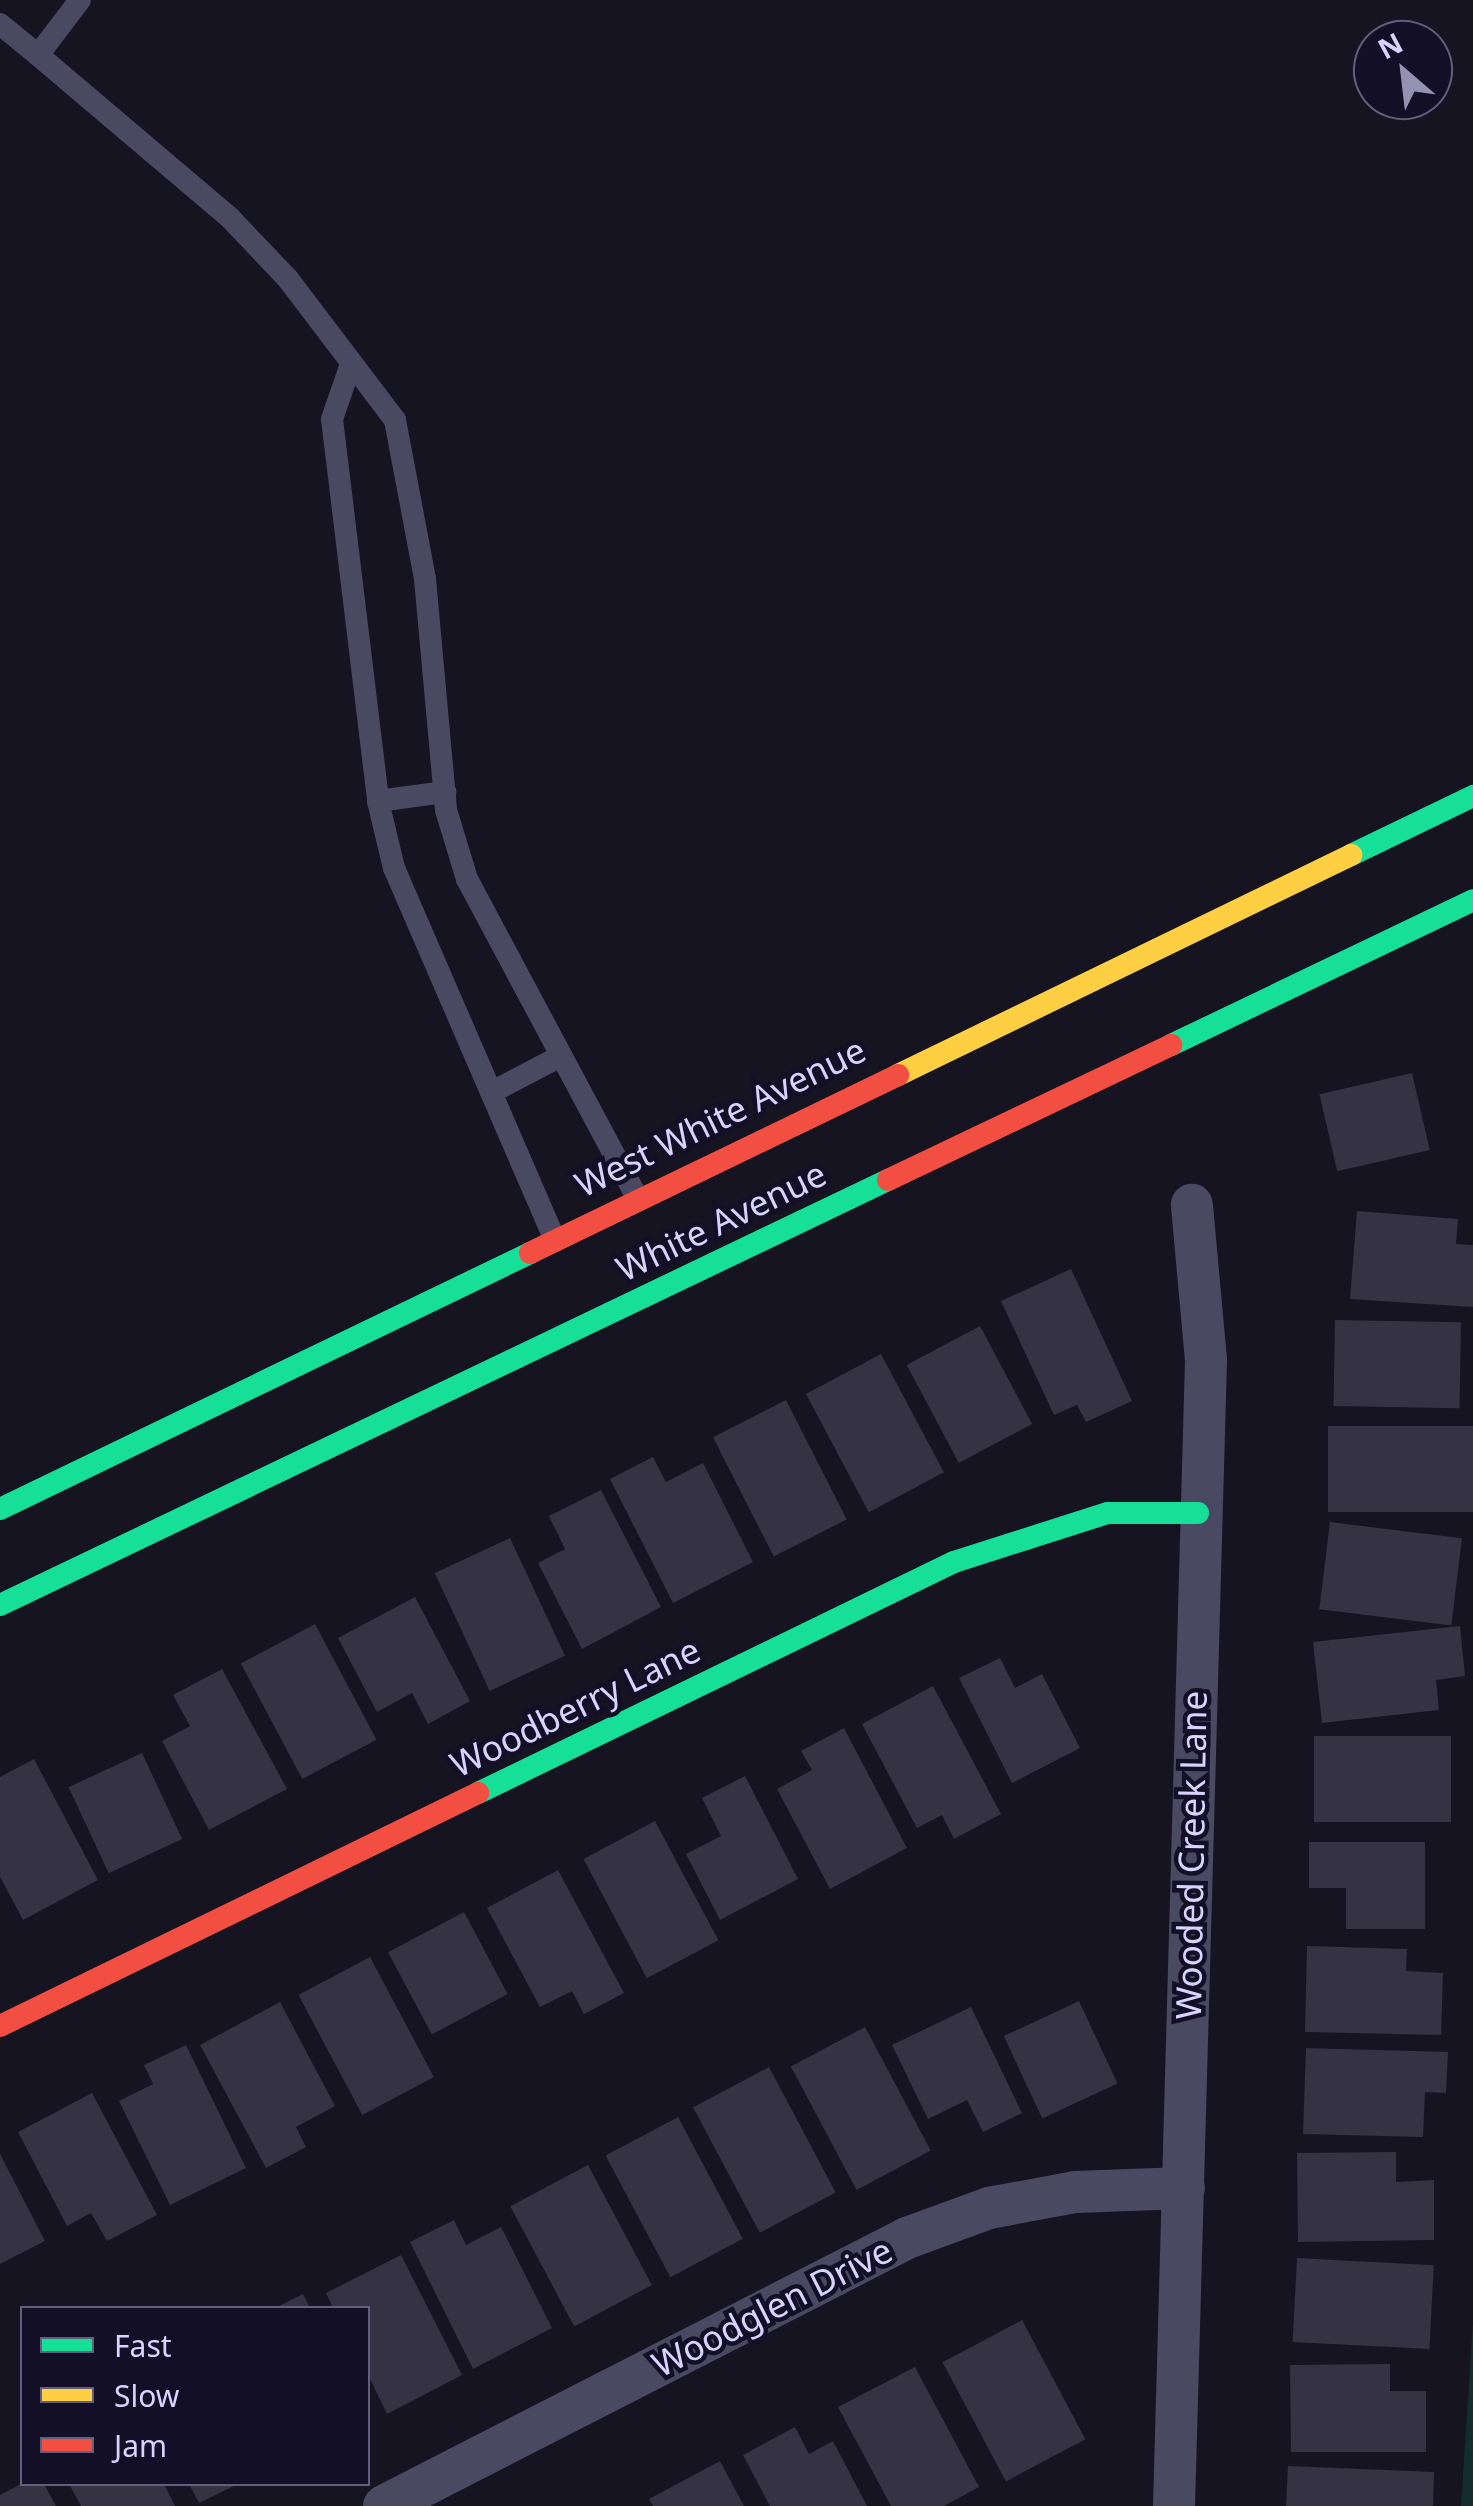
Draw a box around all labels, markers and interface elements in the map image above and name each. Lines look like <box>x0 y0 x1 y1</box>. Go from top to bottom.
north arrow <box>1353 20 1453 120</box>
text: N <box>1371 23 1409 67</box>
street label: West White Avenue <box>568 1028 872 1206</box>
street label: White Avenue <box>610 1152 832 1290</box>
street label: Woodberry Lane <box>443 1628 707 1786</box>
street label: Wooded Creek Lane <box>1167 1690 1215 2020</box>
street label: Woodglen Drive <box>645 2229 899 2385</box>
legend <box>20 2306 370 2486</box>
text: Fast <box>114 2325 172 2366</box>
text: Slow <box>114 2375 179 2416</box>
text: Jam <box>114 2425 167 2466</box>

